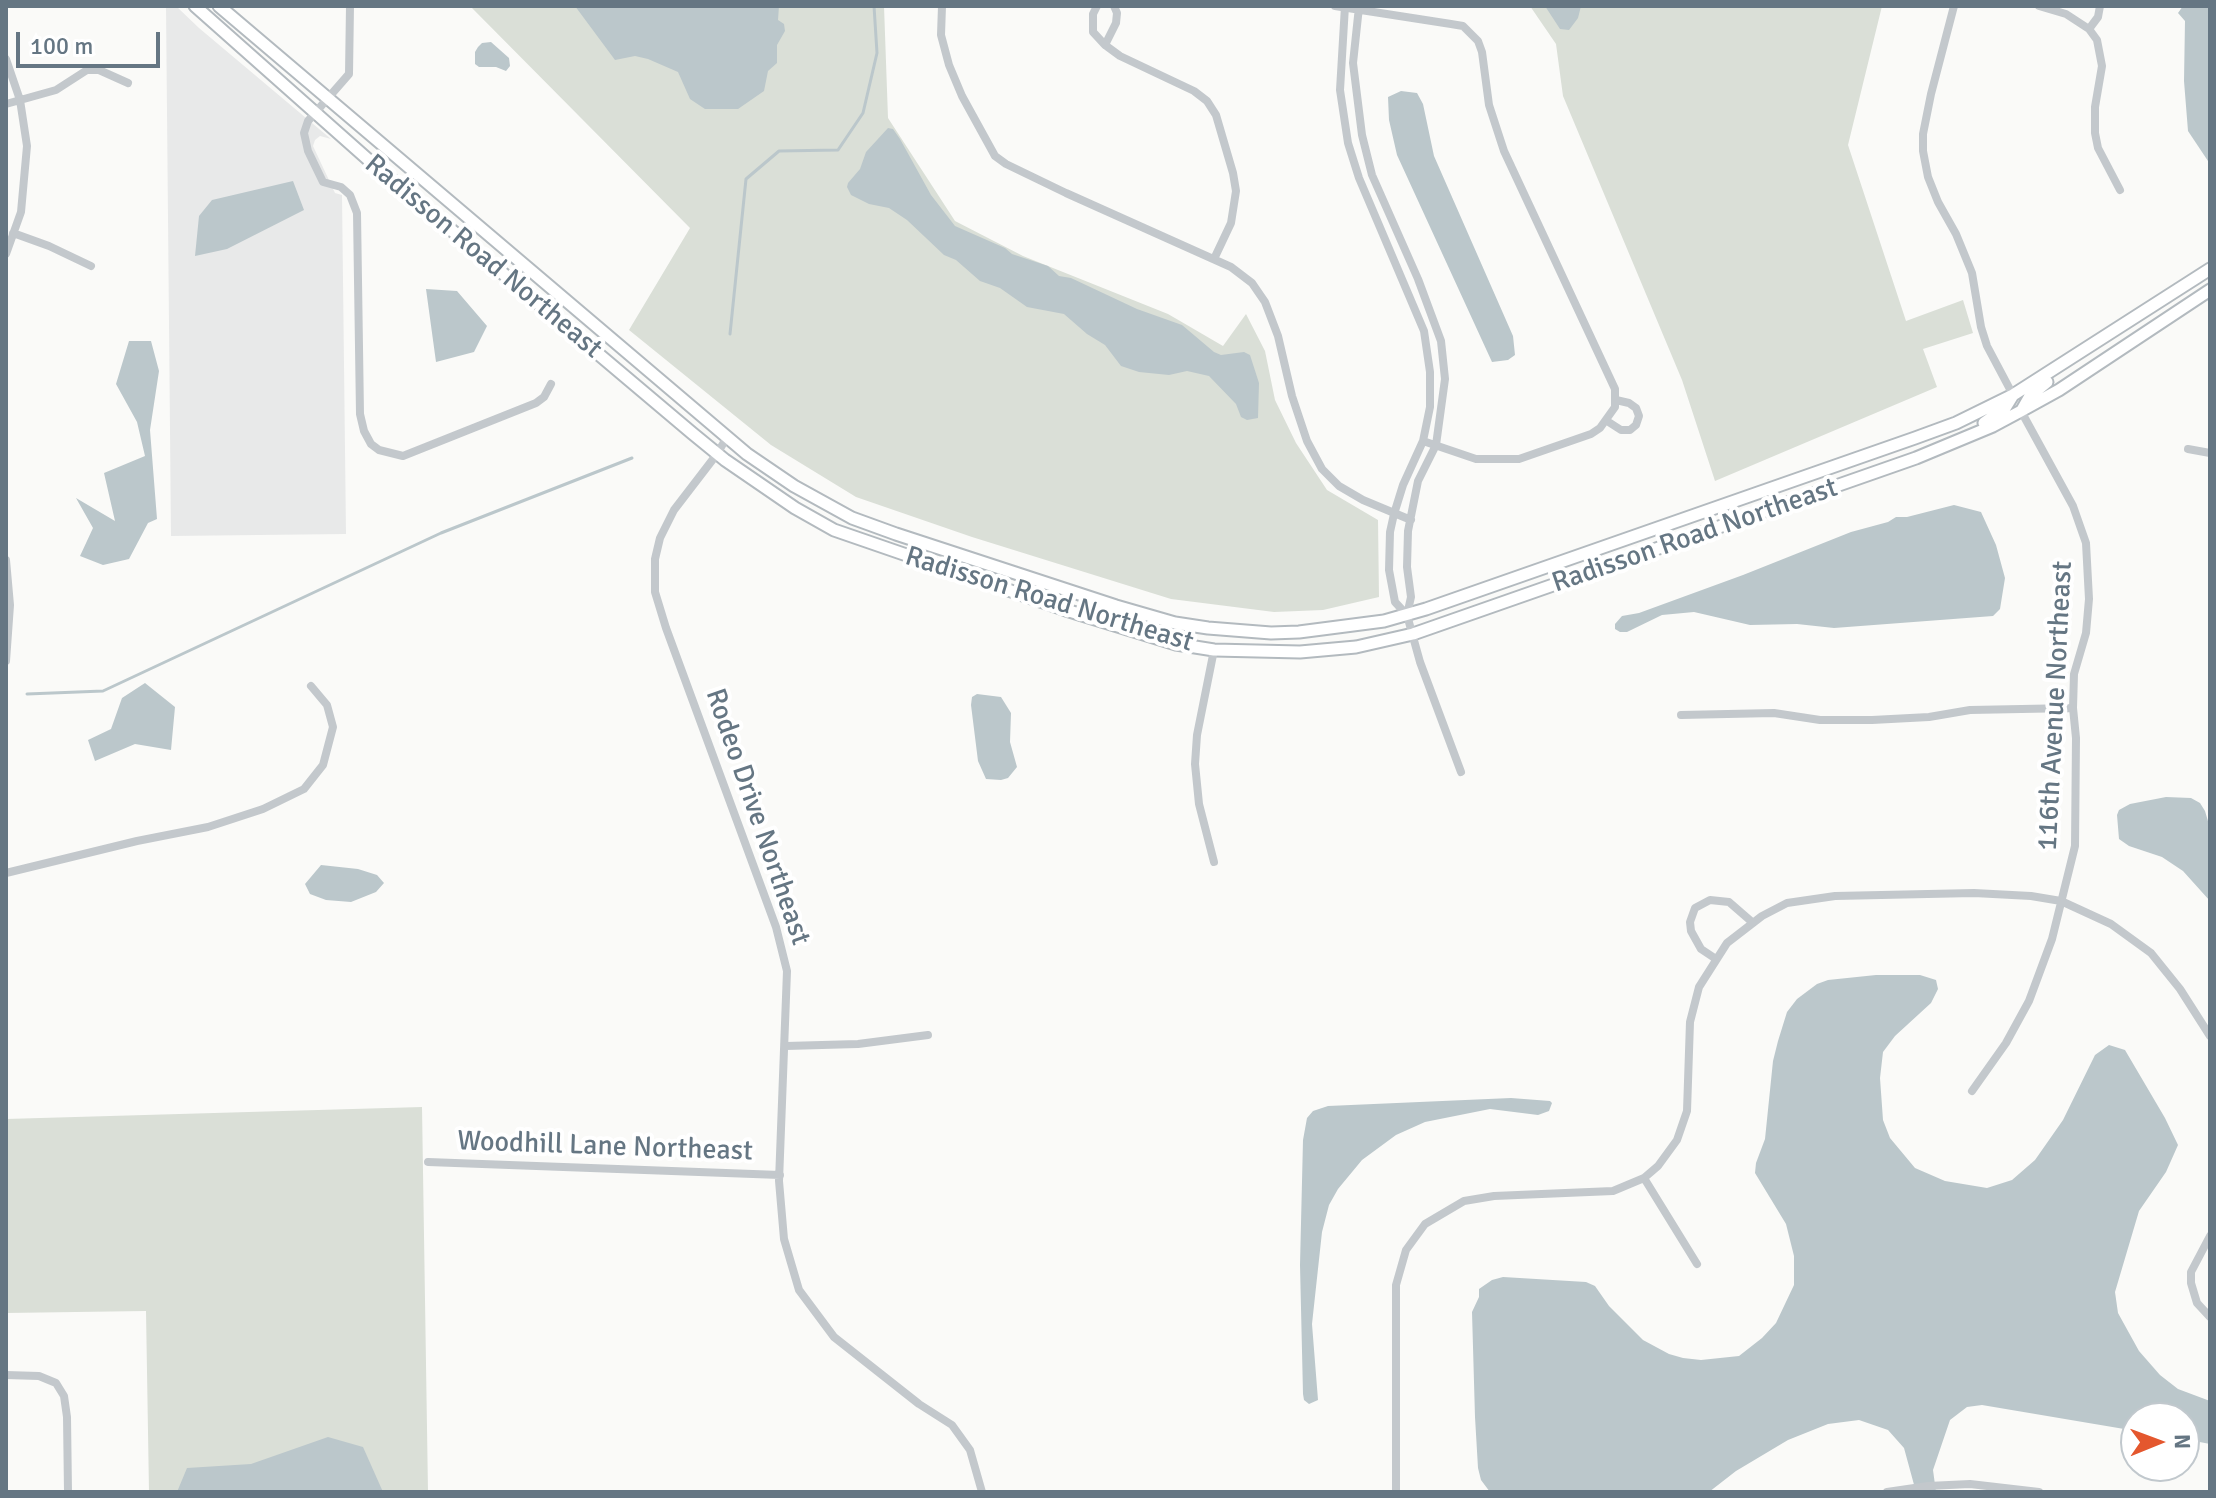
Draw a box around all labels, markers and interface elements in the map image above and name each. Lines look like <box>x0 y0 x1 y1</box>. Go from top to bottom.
scale bar <box>20 16 164 66</box>
text: 100 m <box>30 31 93 61</box>
street label: Radisson Road Northeast <box>358 148 608 366</box>
street label: Radisson Road Northeast <box>1548 471 1842 601</box>
street label: Radisson Road Northeast <box>901 540 1197 660</box>
street label: 116th Avenue Northeast <box>2032 560 2080 852</box>
street label: Rodeo Drive Northeast <box>697 684 817 950</box>
street label: Woodhill Lane Northeast <box>457 1125 753 1169</box>
north arrow <box>2120 1402 2200 1482</box>
text: N <box>2169 1434 2196 1449</box>

